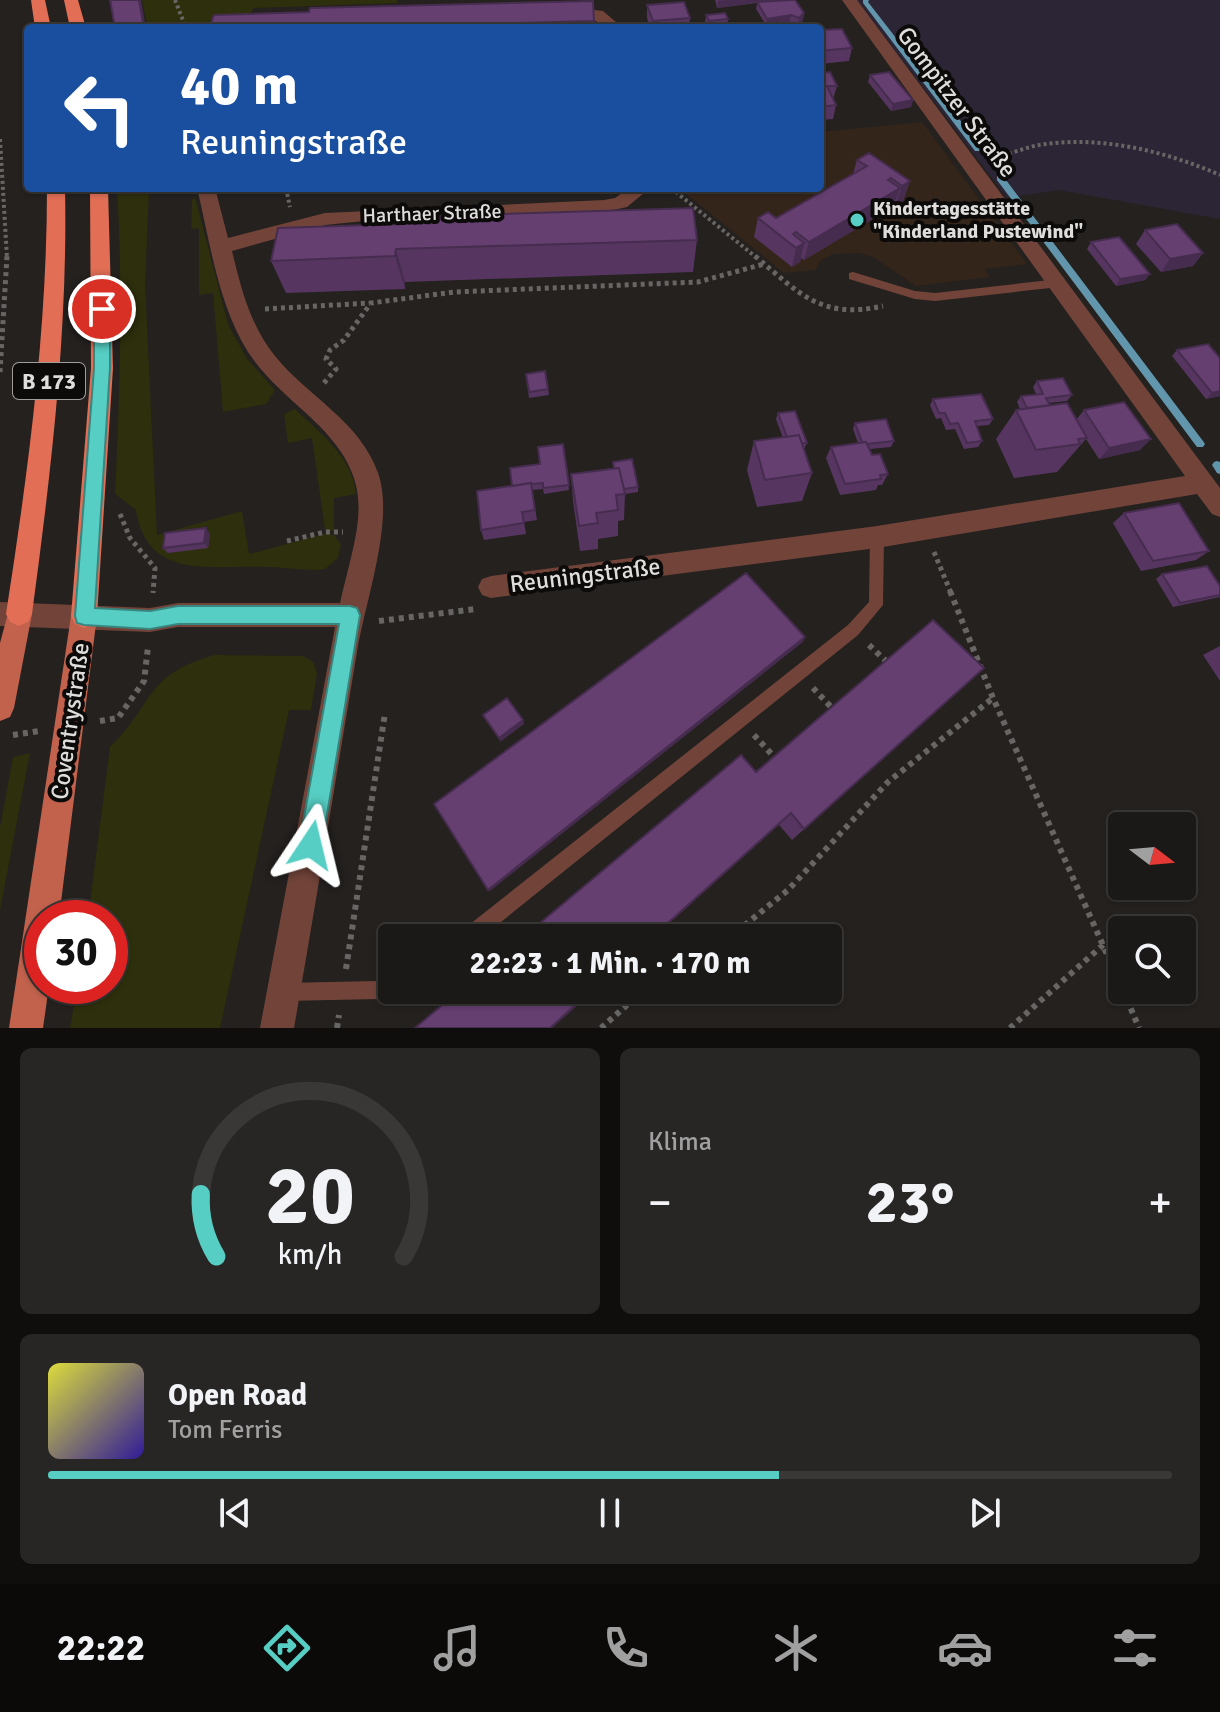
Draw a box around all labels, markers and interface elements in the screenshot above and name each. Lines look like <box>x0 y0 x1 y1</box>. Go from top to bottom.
street label: Gompitzer Straße <box>891 21 1023 183</box>
text: 40 m <box>180 51 298 120</box>
icon: left <box>48 56 152 160</box>
text: Reuningstraße <box>180 120 407 165</box>
place label: Kindertagesstätte "Kinderland Pustewind" <box>873 196 1083 244</box>
street label: Harthaer Straße <box>362 199 502 228</box>
marker: Kindertagesstätte "Kinderland Pustewind" <box>848 211 866 229</box>
pin <box>68 275 136 343</box>
icon: arrive <box>80 287 124 331</box>
road number: B 173 <box>13 363 85 399</box>
street label: Reuningstraße <box>508 551 662 599</box>
street label: Coventrystraße <box>44 641 96 801</box>
position arrow <box>269 803 353 887</box>
north arrow <box>1108 812 1196 900</box>
map controls <box>1108 812 1196 1004</box>
speed limit sign: 30 <box>24 900 128 1004</box>
button: search <box>1108 916 1196 1004</box>
text: 22:23 · 1 Min. · 170 m <box>469 945 751 982</box>
text: Klima <box>648 1126 712 1158</box>
text: 20 <box>265 1145 355 1247</box>
text: 23° <box>866 1166 954 1240</box>
text: − <box>648 1176 672 1230</box>
text: + <box>1148 1176 1172 1230</box>
text: km/h <box>278 1237 342 1272</box>
text: Open Road <box>168 1377 307 1414</box>
text: Tom Ferris <box>168 1414 282 1446</box>
icon: previous <box>213 1491 257 1535</box>
icon: pause <box>588 1491 632 1535</box>
icon: next <box>963 1491 1007 1535</box>
icon: directions <box>259 1620 315 1676</box>
icon: music <box>429 1620 485 1676</box>
icon: phone <box>598 1620 654 1676</box>
icon: climate <box>768 1620 824 1676</box>
icon: car <box>937 1620 993 1676</box>
icon: filters <box>1107 1620 1163 1676</box>
text: 22:22 <box>57 1626 145 1671</box>

